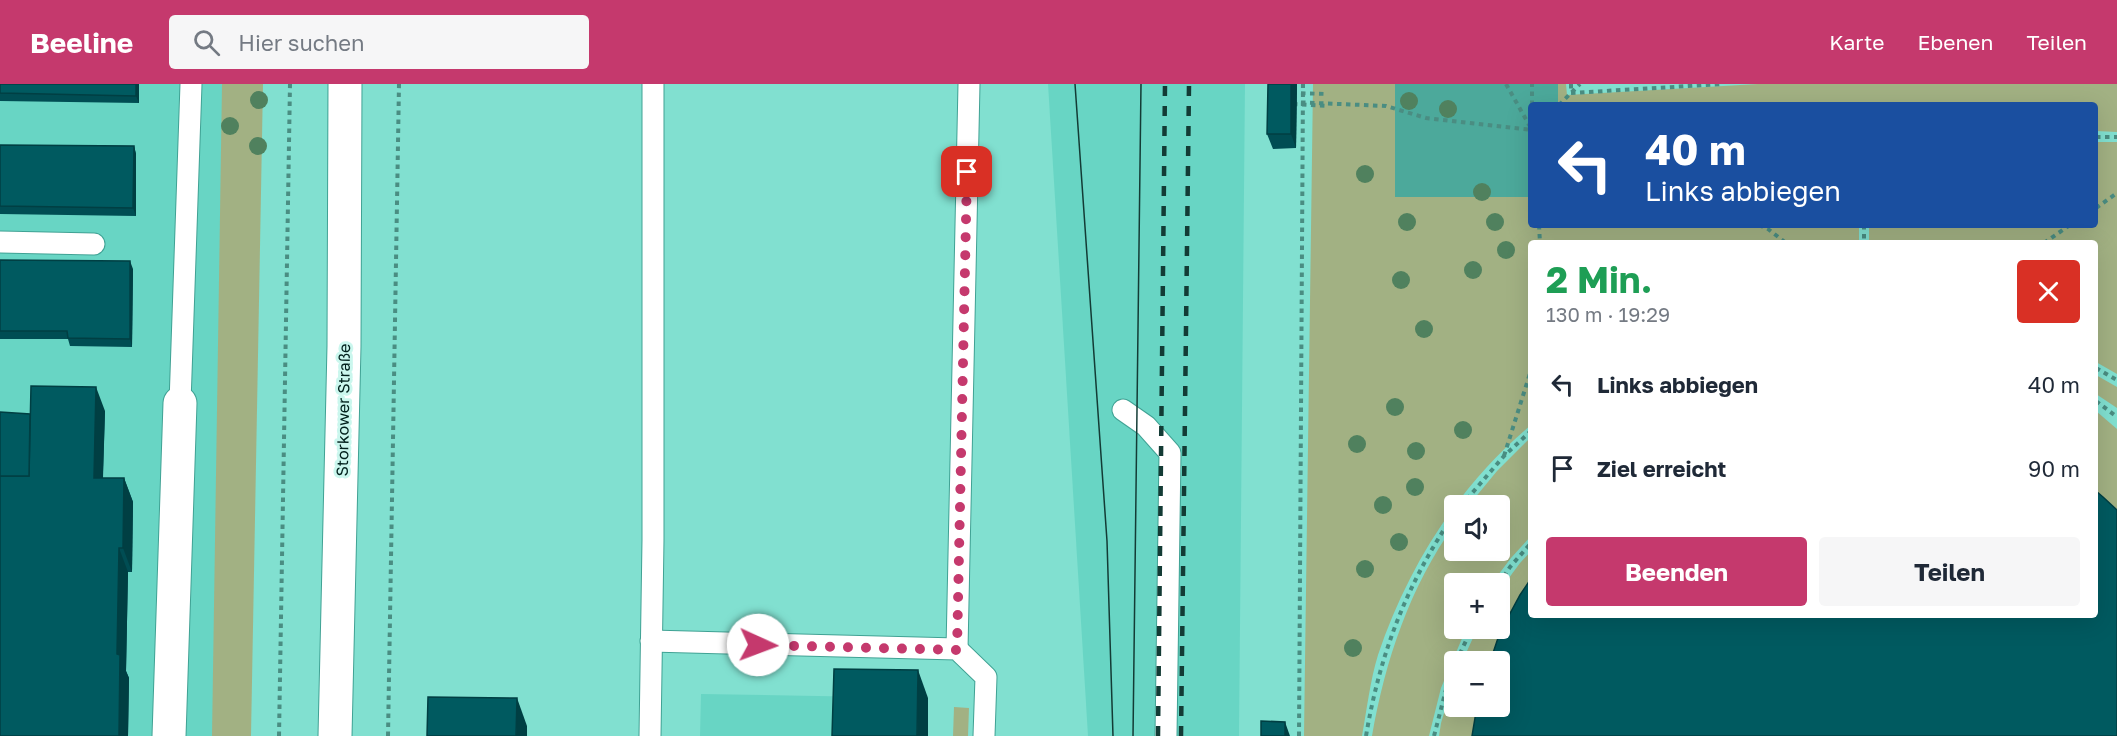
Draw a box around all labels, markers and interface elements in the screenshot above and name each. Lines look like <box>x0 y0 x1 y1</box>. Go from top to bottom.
search box <box>169 15 589 69</box>
text: Beeline <box>30 26 133 59</box>
icon: search <box>190 26 223 59</box>
text: Hier suchen <box>238 29 365 56</box>
text: Karte <box>1829 29 1885 55</box>
text: Ebenen <box>1918 29 1993 55</box>
text: Teilen <box>2026 29 2087 55</box>
text: 40 m <box>1645 124 1746 174</box>
icon: left <box>1546 126 1624 204</box>
pin <box>941 146 992 197</box>
icon: arrive <box>950 155 983 188</box>
text: Links abbiegen <box>1645 175 1841 207</box>
text: 2 Min. <box>1546 258 1652 301</box>
button: close <box>2017 260 2080 323</box>
text: 130 m · 19:29 <box>1546 302 1670 326</box>
street label: Storkower Straße <box>332 344 354 476</box>
icon: left <box>1546 368 1579 401</box>
text: Links abbiegen <box>1597 371 1758 398</box>
text: 40 m <box>2028 371 2080 398</box>
icon: arrive <box>1546 452 1579 485</box>
text: Ziel erreicht <box>1597 455 1726 482</box>
text: 90 m <box>2028 455 2080 482</box>
map controls <box>1444 495 1510 717</box>
button: sound <box>1444 495 1510 561</box>
button: Beenden <box>1546 537 1807 606</box>
button: Teilen <box>1819 537 2080 606</box>
button: + <box>1444 573 1510 639</box>
position arrow <box>726 613 790 677</box>
button: − <box>1444 651 1510 717</box>

